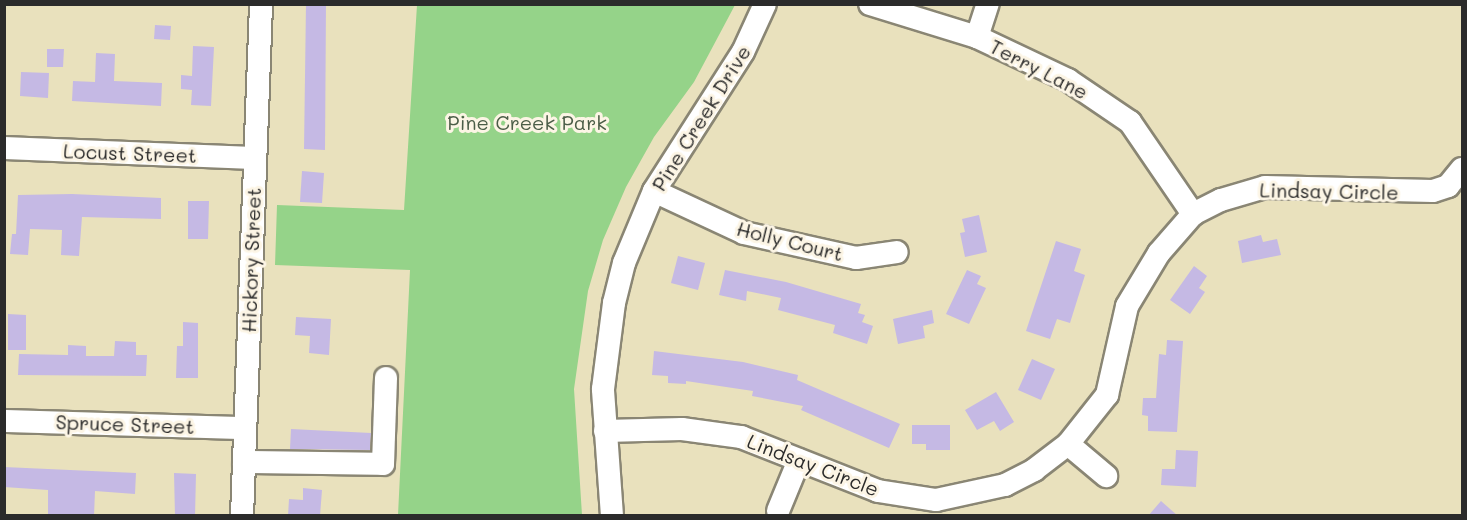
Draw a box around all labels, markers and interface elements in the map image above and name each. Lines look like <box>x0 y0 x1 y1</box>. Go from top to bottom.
street label: Terry Lane <box>986 34 1092 104</box>
street label: Pine Creek Drive <box>647 41 755 195</box>
park label: Pine Creek Park <box>447 110 607 134</box>
street label: Locust Street <box>63 139 197 167</box>
street label: Lindsay Circle <box>1259 178 1399 204</box>
street label: Hickory Street <box>236 187 266 333</box>
street label: Holly Court <box>734 216 846 266</box>
street label: Spruce Street <box>55 410 195 438</box>
street label: Lindsay Circle <box>744 429 882 501</box>

